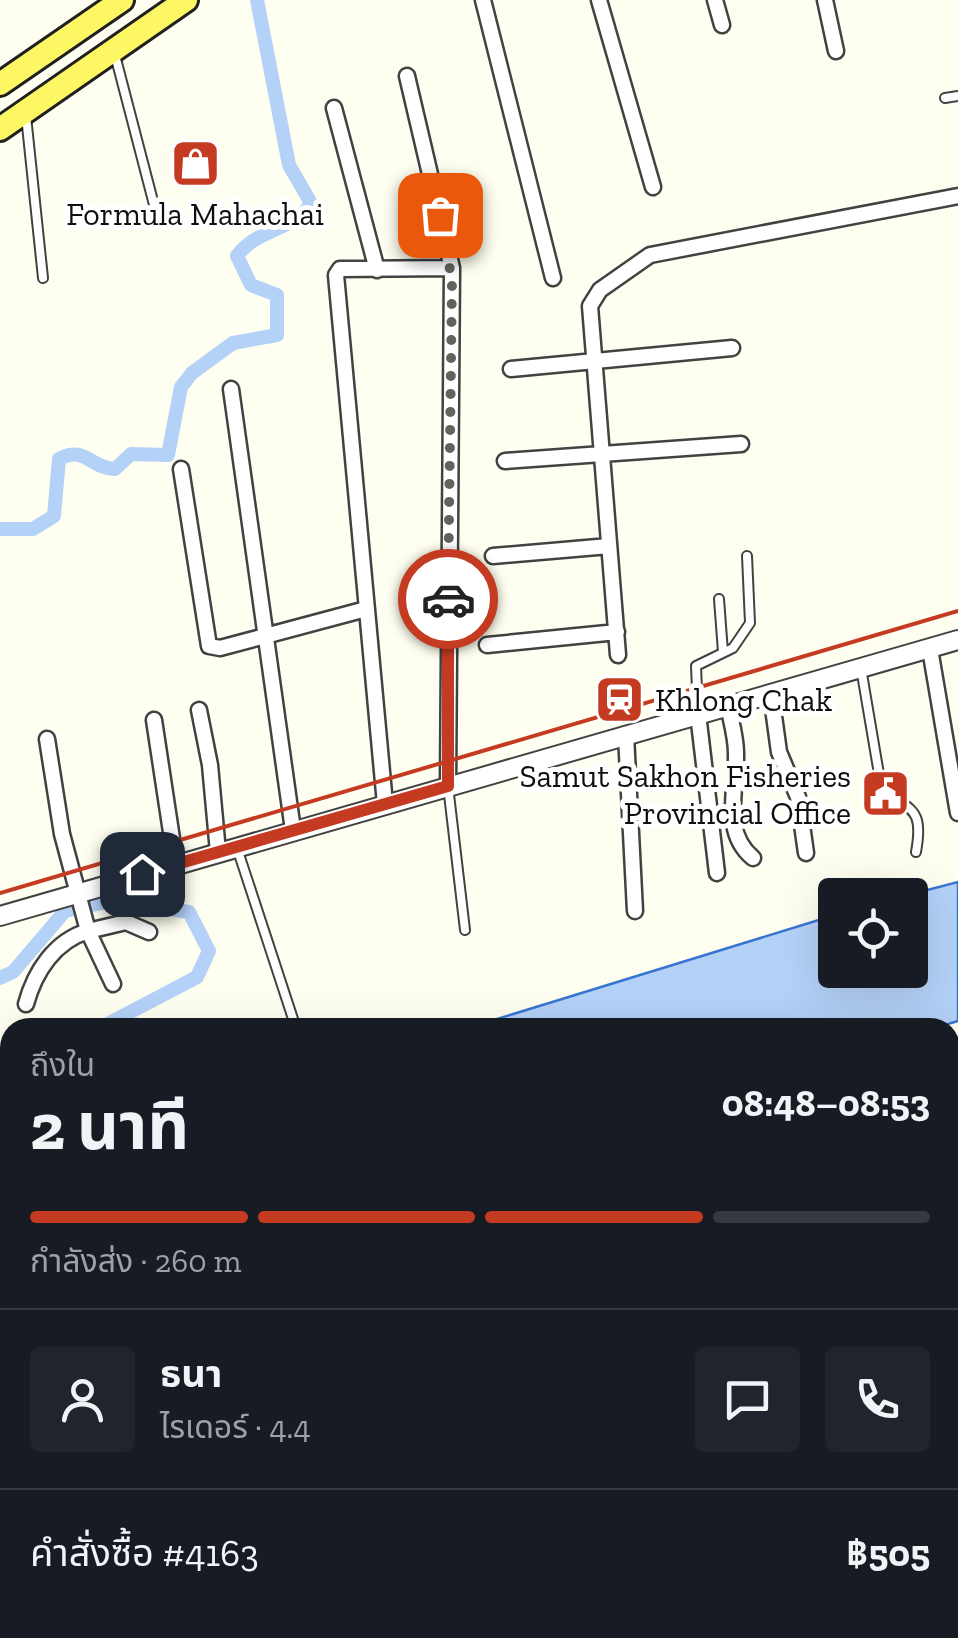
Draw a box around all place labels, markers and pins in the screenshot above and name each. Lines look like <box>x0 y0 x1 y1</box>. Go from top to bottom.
shop icon: Formula Mahachai <box>169 138 221 190</box>
pin <box>398 173 483 258</box>
place label: Formula Mahachai <box>66 195 324 233</box>
station icon: Khlong Chak <box>594 674 646 726</box>
place label: Khlong Chak <box>655 681 833 719</box>
place label: Samut Sakhon Fisheries Provincial Office <box>519 757 851 832</box>
public building icon: Samut Sakhon Fisheries Provincial Office <box>860 768 912 820</box>
pin <box>100 832 185 917</box>

